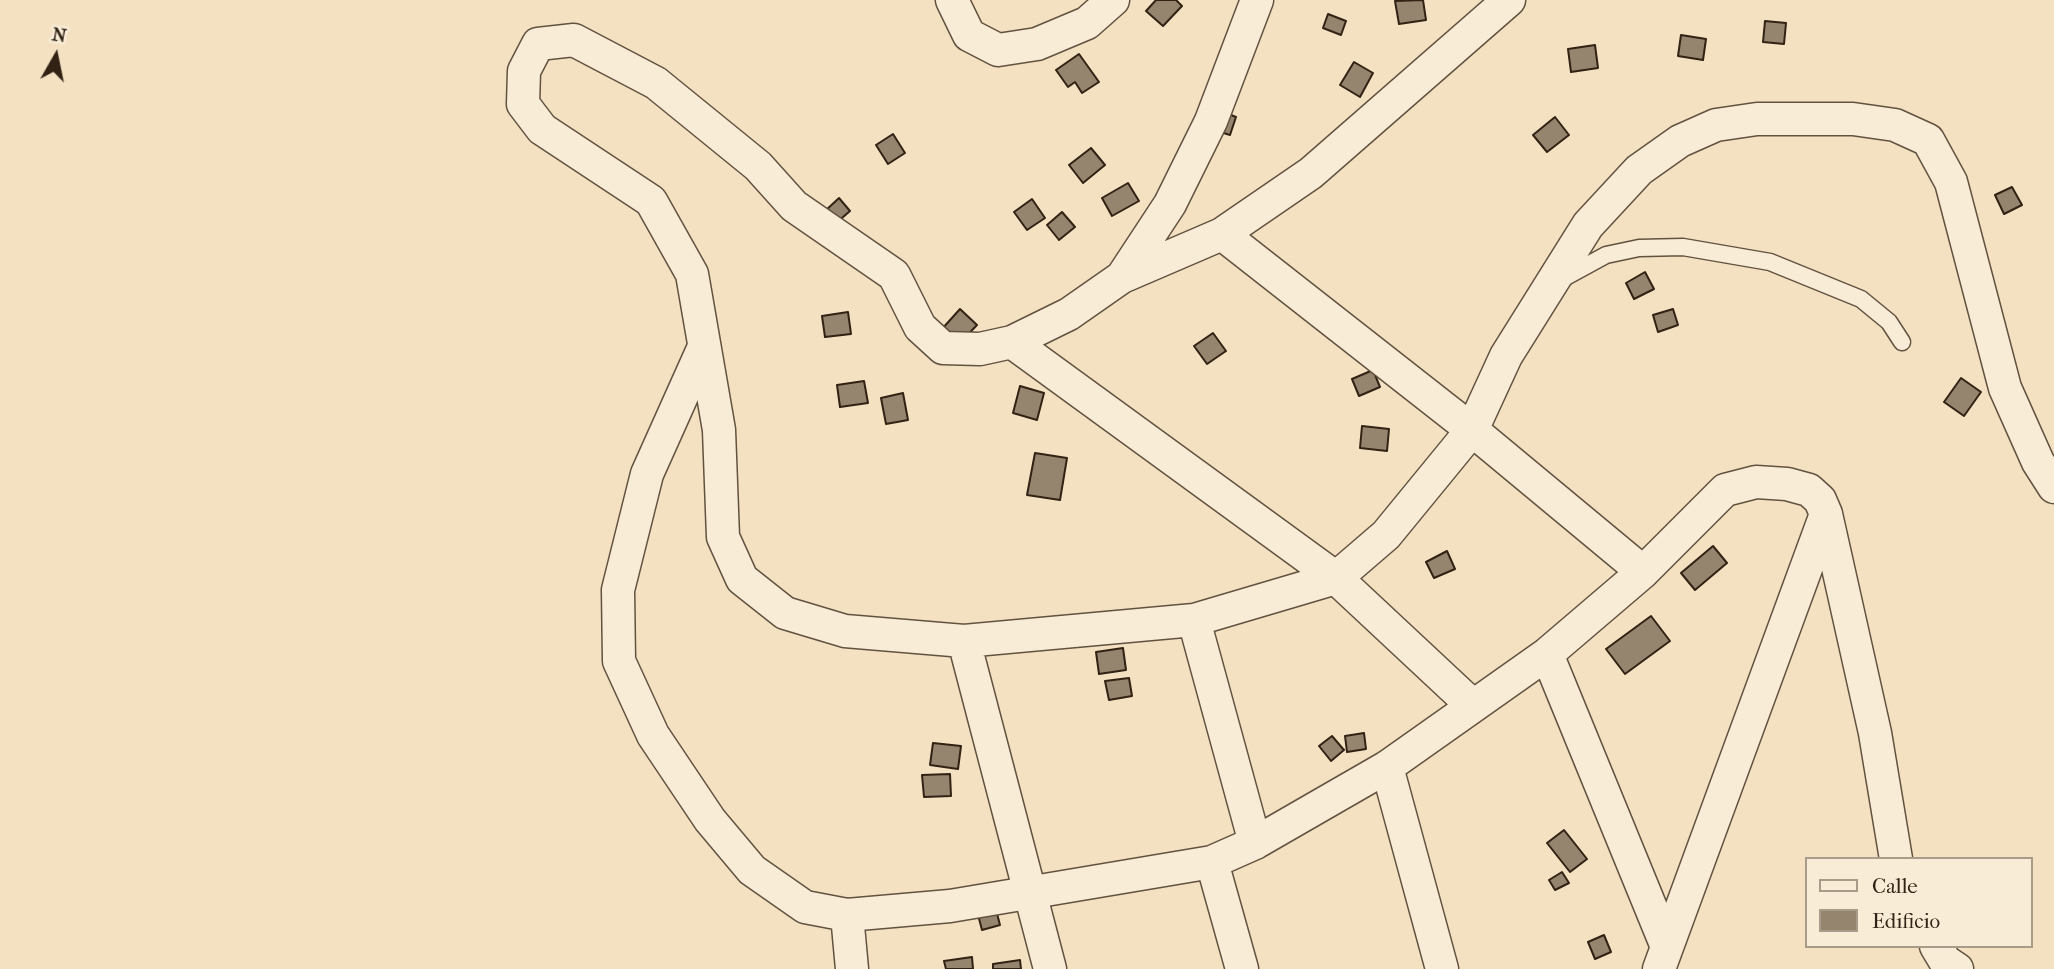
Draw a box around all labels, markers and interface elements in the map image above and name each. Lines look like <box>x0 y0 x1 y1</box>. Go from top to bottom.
north arrow <box>21 21 91 91</box>
text: N <box>50 23 68 47</box>
legend <box>1806 857 2033 948</box>
text: Calle <box>1872 874 1918 898</box>
text: Edificio <box>1872 909 1940 933</box>

